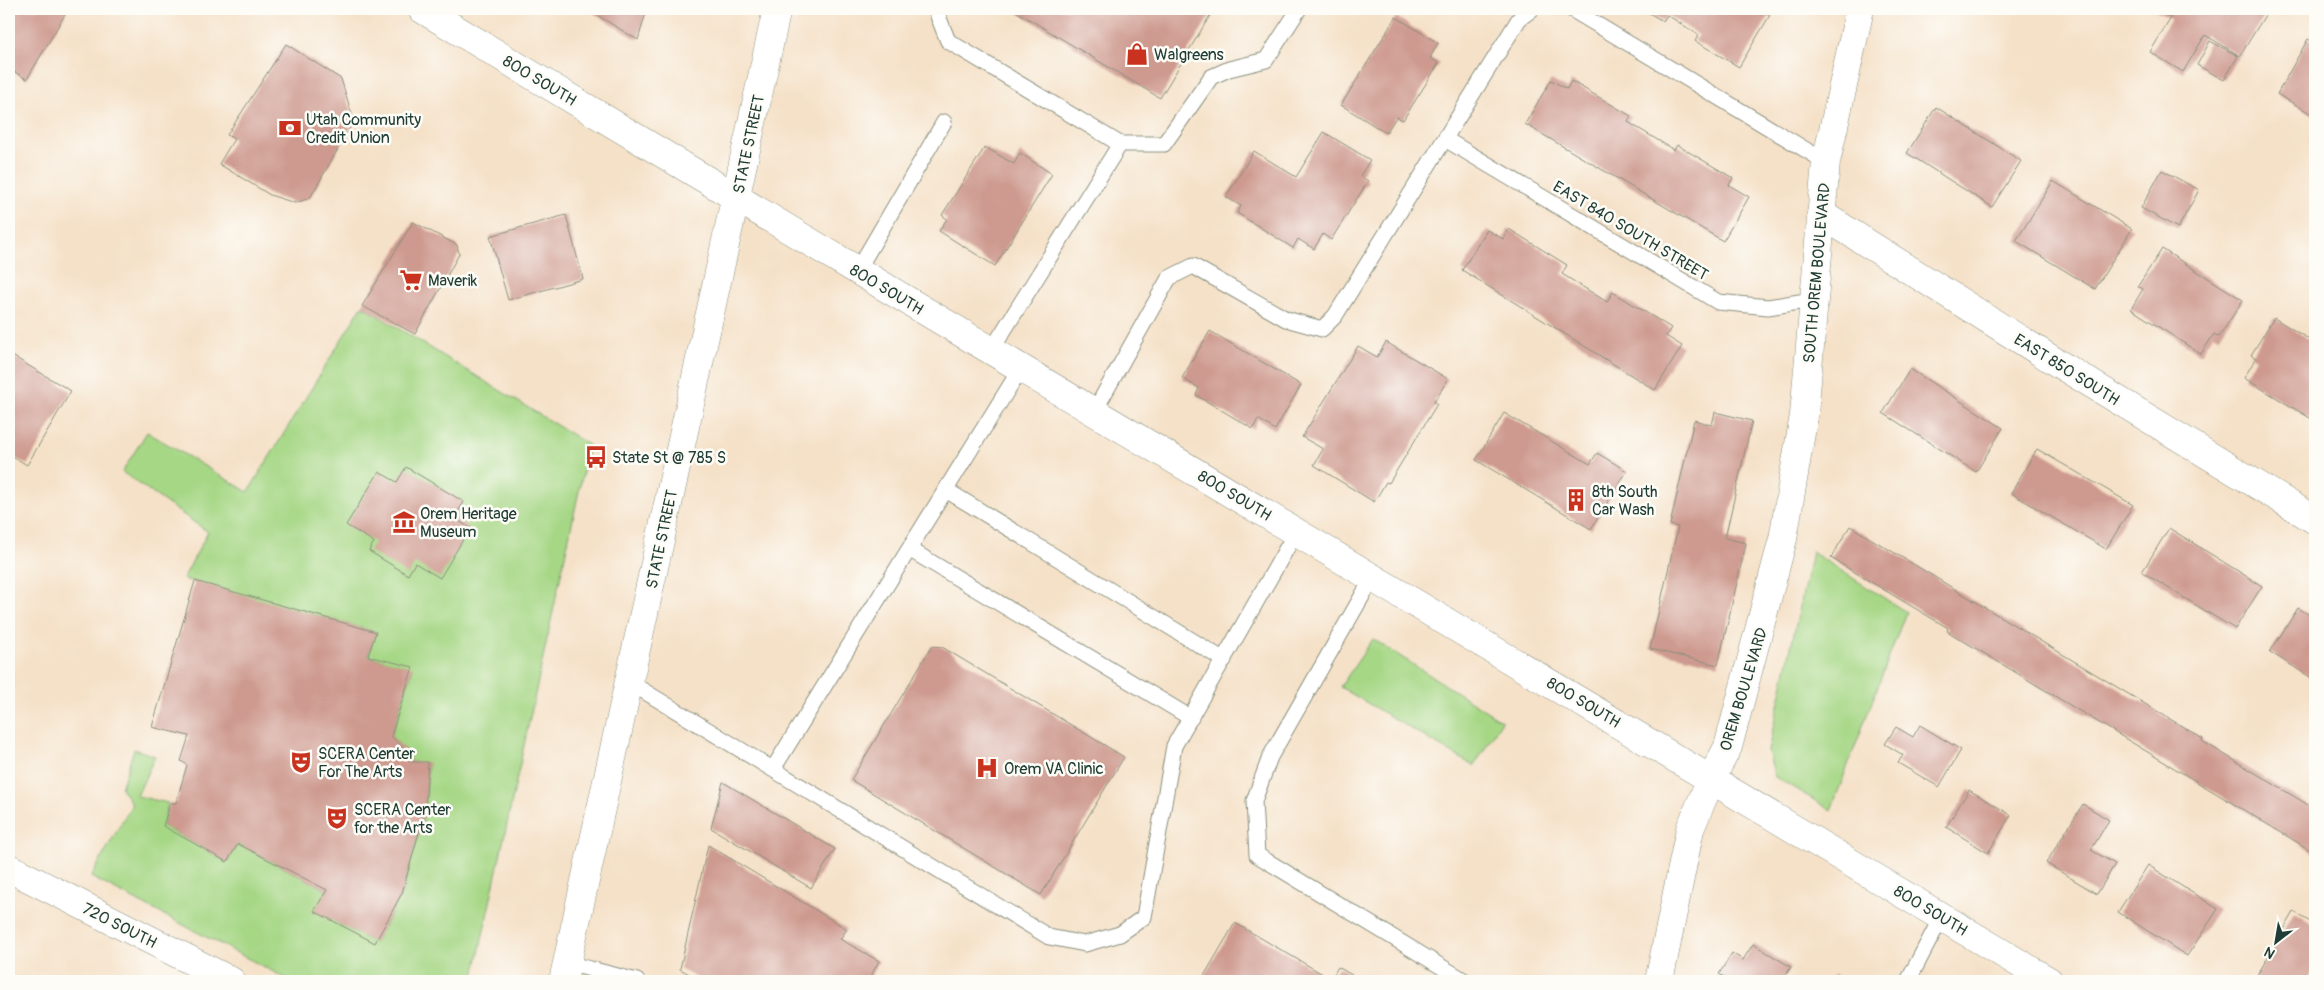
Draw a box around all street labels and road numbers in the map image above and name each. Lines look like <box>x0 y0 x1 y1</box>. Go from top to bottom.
street label: 800 SOUTH <box>499 51 580 111</box>
street label: STATE STREET <box>729 93 769 195</box>
street label: EAST 840 SOUTH STREET <box>1549 177 1712 285</box>
street label: SOUTH OREM BOULEVARD <box>1799 182 1835 364</box>
street label: 800 SOUTH <box>846 260 927 320</box>
street label: EAST 850 SOUTH <box>2010 329 2123 410</box>
street label: 800 SOUTH <box>1194 466 1275 526</box>
street label: STATE STREET <box>642 488 682 590</box>
street label: OREM BOULEVARD <box>1716 625 1772 753</box>
street label: 800 SOUTH <box>1543 673 1624 733</box>
street label: 800 SOUTH <box>1890 881 1971 941</box>
street label: 720 SOUTH <box>79 899 160 953</box>

